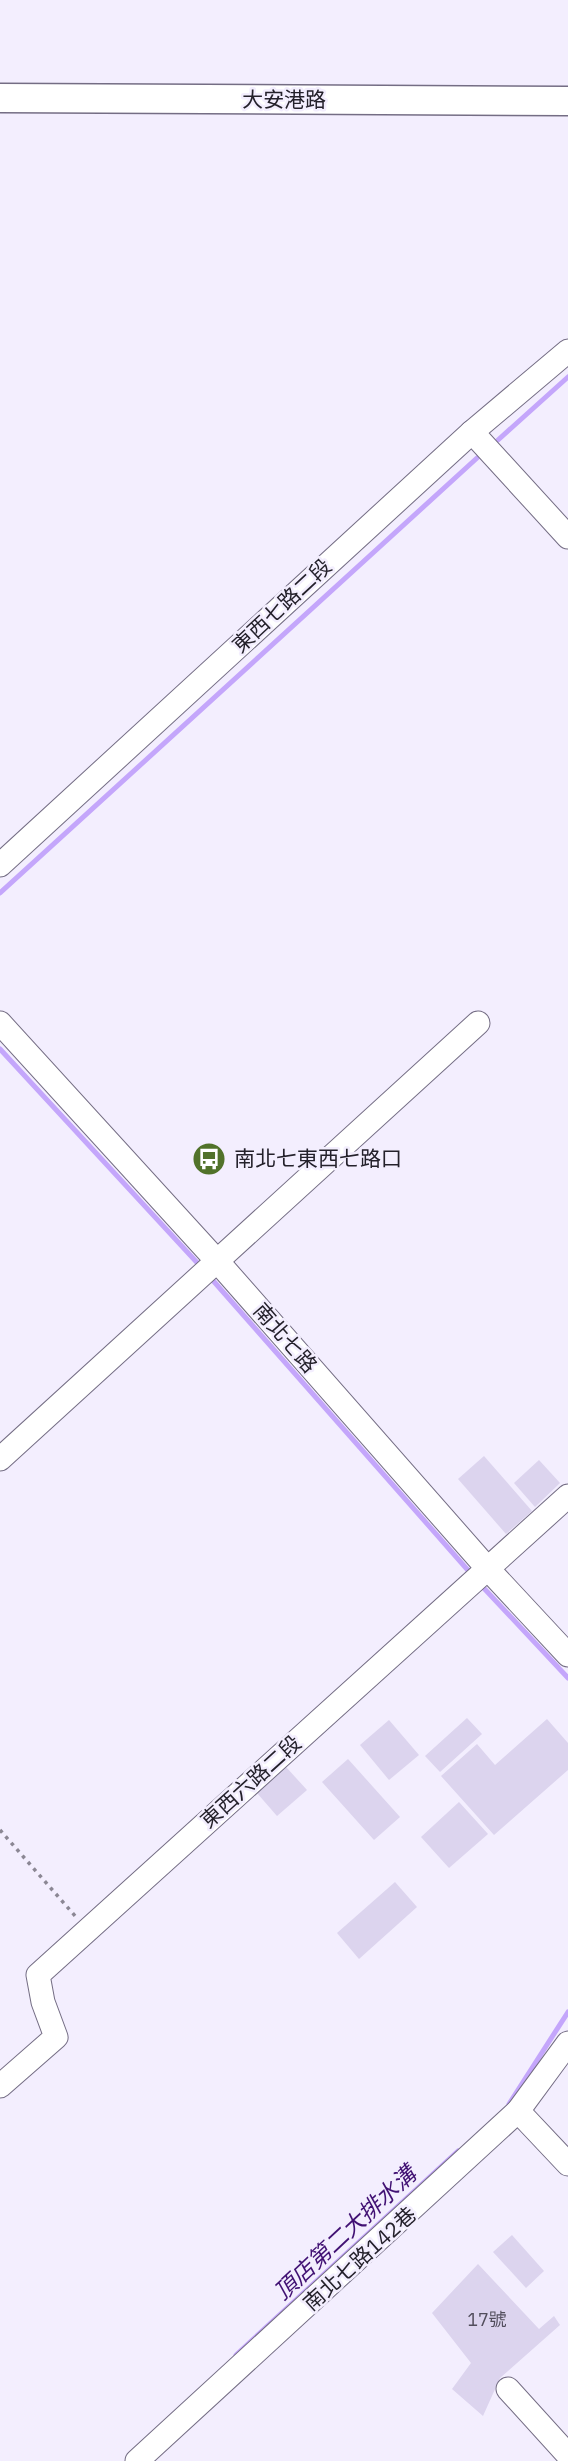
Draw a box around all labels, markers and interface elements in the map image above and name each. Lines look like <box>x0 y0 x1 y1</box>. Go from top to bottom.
street label: 大安港路 <box>242 85 326 113</box>
street label: 東西七路二段 <box>226 552 337 658</box>
bus stop icon: 南北七東西七路口 <box>190 1140 228 1178</box>
place label: 南北七東西七路口 <box>234 1144 402 1172</box>
street label: 南北七路 <box>248 1296 324 1378</box>
street label: 東西六路二段 <box>194 1729 307 1834</box>
water label: 頂店第二大排水溝 <box>267 2157 424 2306</box>
street label: 南北七路142巷 <box>297 2200 422 2316</box>
house number: 17號 <box>467 2308 507 2331</box>

